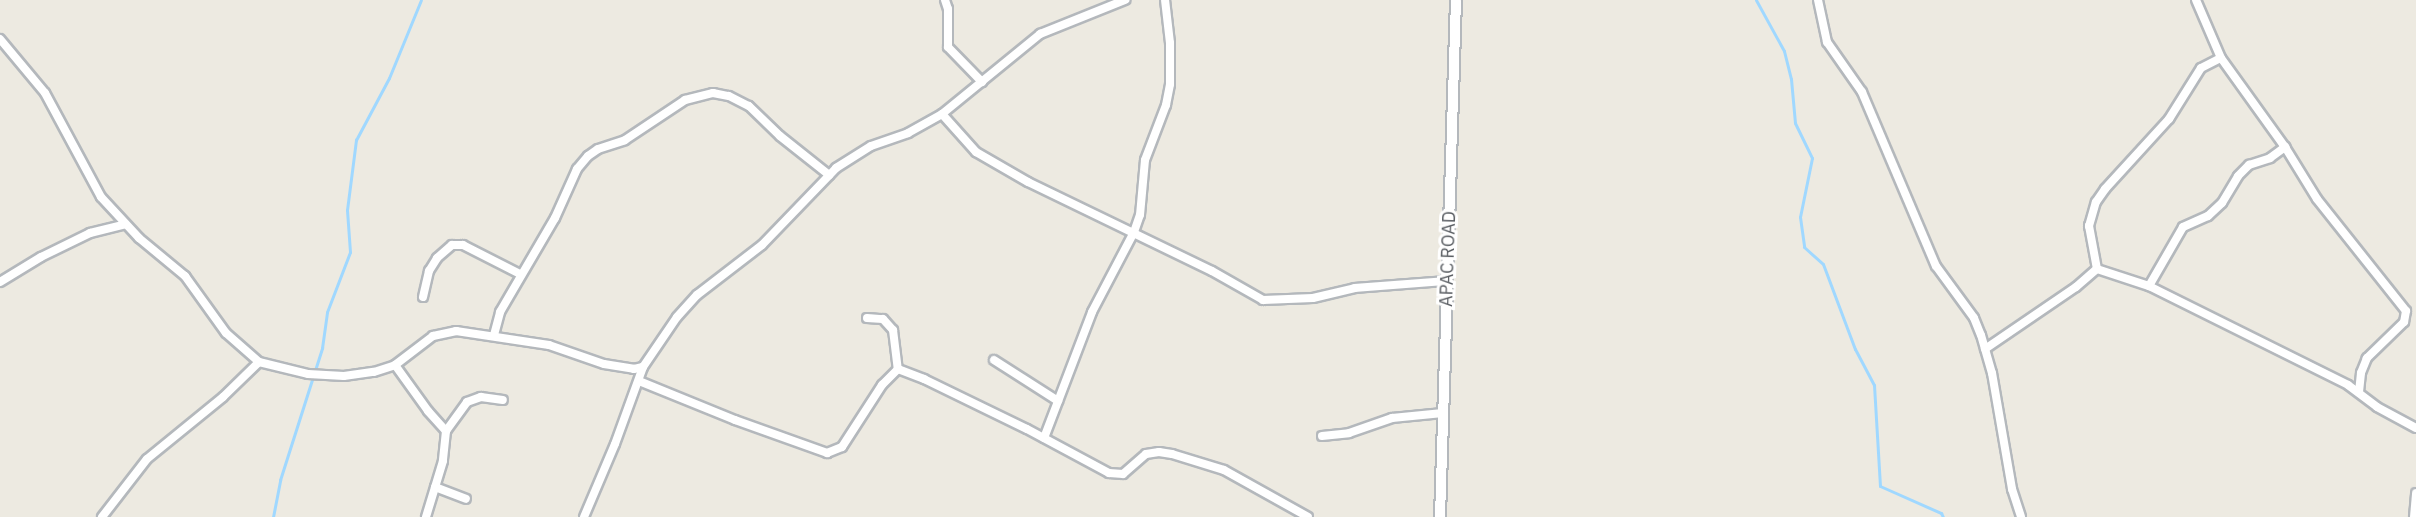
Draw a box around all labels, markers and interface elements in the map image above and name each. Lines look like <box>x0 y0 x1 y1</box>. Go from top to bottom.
street label: APAC ROAD <box>1436 211 1460 307</box>

